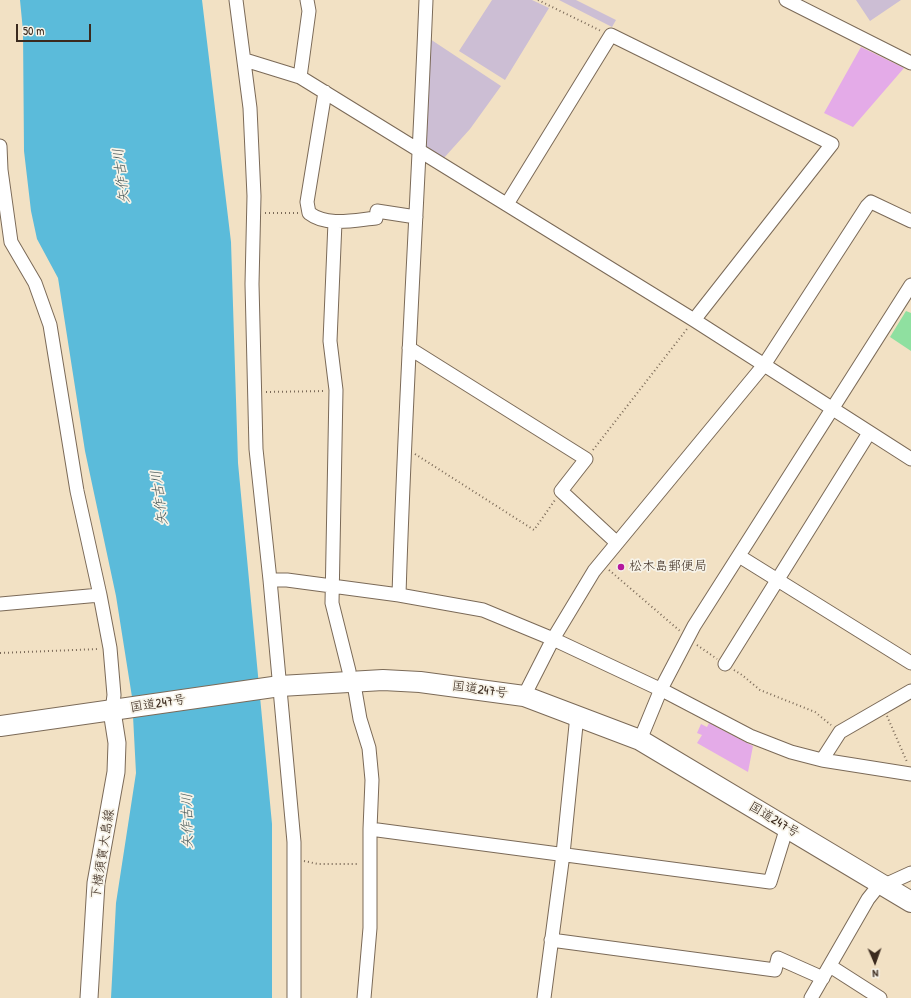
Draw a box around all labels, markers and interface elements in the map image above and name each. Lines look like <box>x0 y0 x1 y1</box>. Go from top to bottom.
scale bar <box>18 16 93 42</box>
text: 50 m <box>23 22 44 39</box>
water label: 矢作古川 <box>110 147 134 205</box>
water label: 矢作古川 <box>148 469 172 527</box>
place label: 松木島郵便局 <box>629 559 707 575</box>
marker: 松木島郵便局 <box>616 562 626 572</box>
street label: 国道247号 <box>451 678 509 702</box>
street label: 国道247号 <box>129 692 187 716</box>
water label: 矢作古川 <box>179 793 197 849</box>
street label: 国道247号 <box>746 799 802 841</box>
street label: 下横須賀大島線 <box>88 808 118 900</box>
north arrow <box>855 942 895 982</box>
text: N <box>872 967 879 981</box>

